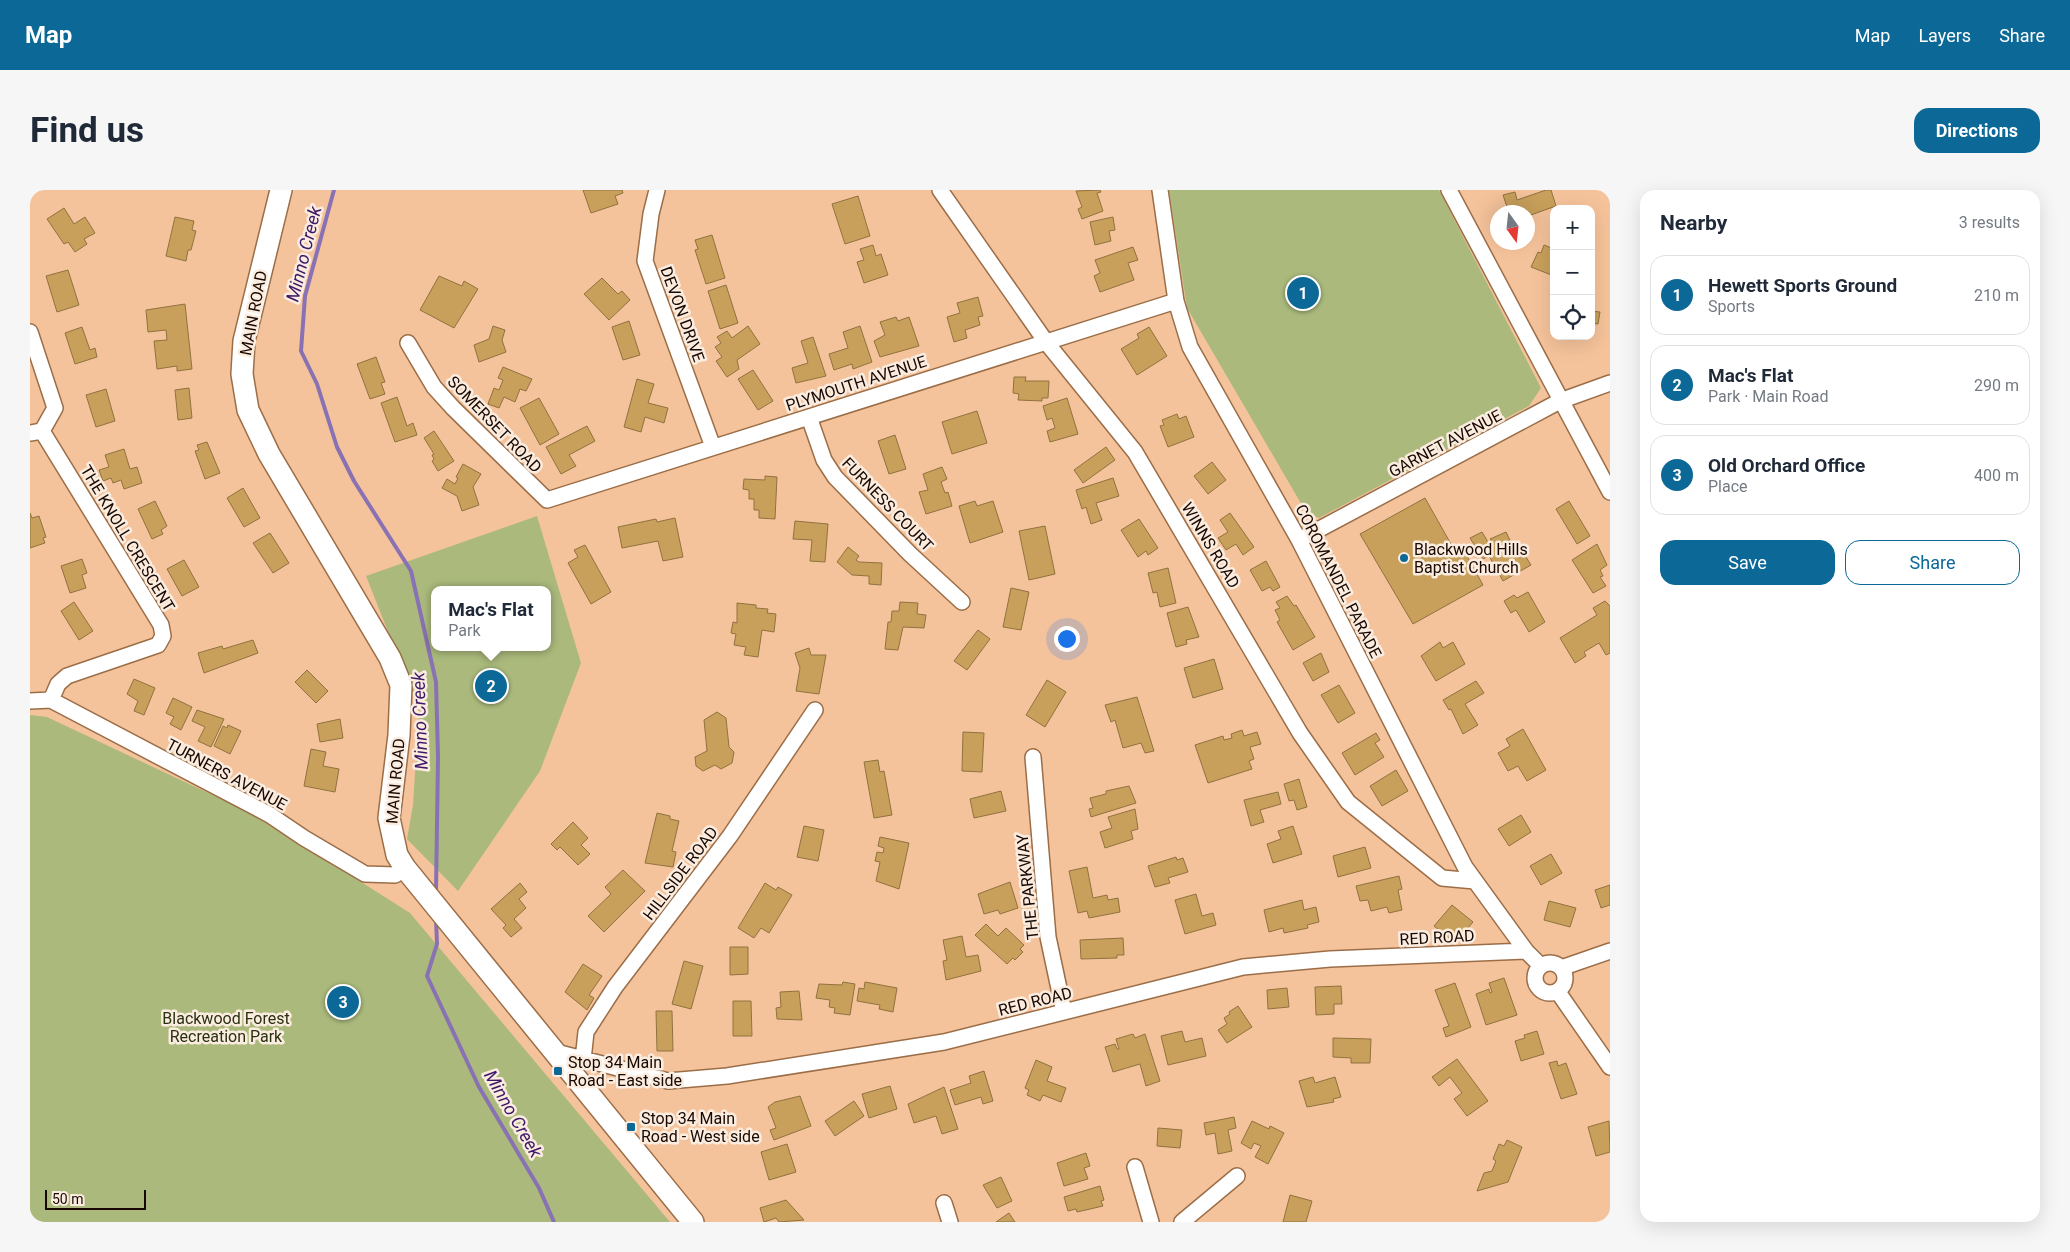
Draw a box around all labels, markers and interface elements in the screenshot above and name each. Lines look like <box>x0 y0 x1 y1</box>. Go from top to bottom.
text: Map <box>25 21 72 49</box>
text: Map <box>1855 25 1890 46</box>
text: Layers <box>1918 25 1971 46</box>
text: Share <box>1999 25 2045 46</box>
button: Directions <box>1914 108 2040 153</box>
text: Find us <box>30 110 144 151</box>
water label: Minno Creek <box>282 203 326 304</box>
north arrow <box>1490 205 1535 250</box>
map controls <box>1550 205 1595 340</box>
button: + <box>1550 205 1595 250</box>
text: Nearby <box>1660 211 1727 235</box>
text: 3 results <box>1959 213 2020 232</box>
button: − <box>1550 250 1595 295</box>
street label: DEVON DRIVE <box>656 264 709 364</box>
street label: MAIN ROAD <box>236 269 271 357</box>
pin: 1 <box>1287 274 1319 312</box>
text: Hewett Sports Ground <box>1708 274 1897 297</box>
text: 1 <box>1672 286 1682 305</box>
text: 210 m <box>1974 286 2019 305</box>
button: locate <box>1550 295 1595 340</box>
text: Sports <box>1708 297 1755 316</box>
street label: PLYMOUTH AVENUE <box>783 352 929 415</box>
text: Mac's Flat <box>1708 364 1793 387</box>
street label: SOMERSET ROAD <box>444 372 546 477</box>
text: 2 <box>1672 376 1682 395</box>
text: 290 m <box>1974 376 2019 395</box>
text: Park · Main Road <box>1708 387 1828 406</box>
street label: GARNET AVENUE <box>1386 406 1505 481</box>
street label: FURNESS COURT <box>838 453 938 556</box>
text: Old Orchard Office <box>1708 454 1865 477</box>
street label: THE KNOLL CRESCENT <box>76 462 179 615</box>
text: 3 <box>1672 466 1682 485</box>
text: 400 m <box>1974 466 2019 485</box>
text: Place <box>1708 477 1748 496</box>
street label: WINNS ROAD <box>1178 499 1244 592</box>
street label: COROMANDEL PARADE <box>1292 501 1386 661</box>
place label: Blackwood Hills Baptist Church <box>1414 540 1528 577</box>
button: Save <box>1660 540 1835 585</box>
button: Share <box>1845 540 2020 585</box>
marker: Blackwood Hills Baptist Church <box>1398 552 1410 564</box>
popup <box>431 586 551 651</box>
text: Mac's Flat <box>448 598 534 621</box>
text: Park <box>448 621 481 640</box>
your location <box>1054 626 1080 652</box>
pin: 2 <box>475 667 507 705</box>
water label: Minno Creek <box>407 671 432 770</box>
street label: TURNERS AVENUE <box>163 735 290 814</box>
street label: MAIN ROAD <box>382 737 409 825</box>
street label: HILLSIDE ROAD <box>639 823 722 924</box>
street label: THE PARKWAY <box>1012 833 1043 941</box>
street label: RED ROAD <box>1399 926 1475 949</box>
pin: 3 <box>327 983 359 1021</box>
street label: RED ROAD <box>996 983 1074 1020</box>
park label: Blackwood Forest Recreation Park <box>162 1009 290 1046</box>
place label: Stop 34 Main Road - East side <box>568 1053 682 1090</box>
marker: Stop 34 Main Road - East side <box>552 1065 564 1077</box>
water label: Minno Creek <box>480 1066 548 1162</box>
place label: Stop 34 Main Road - West side <box>641 1109 760 1146</box>
marker: Stop 34 Main Road - West side <box>625 1121 637 1133</box>
scale bar <box>45 1187 146 1210</box>
text: 50 m <box>52 1191 84 1207</box>

